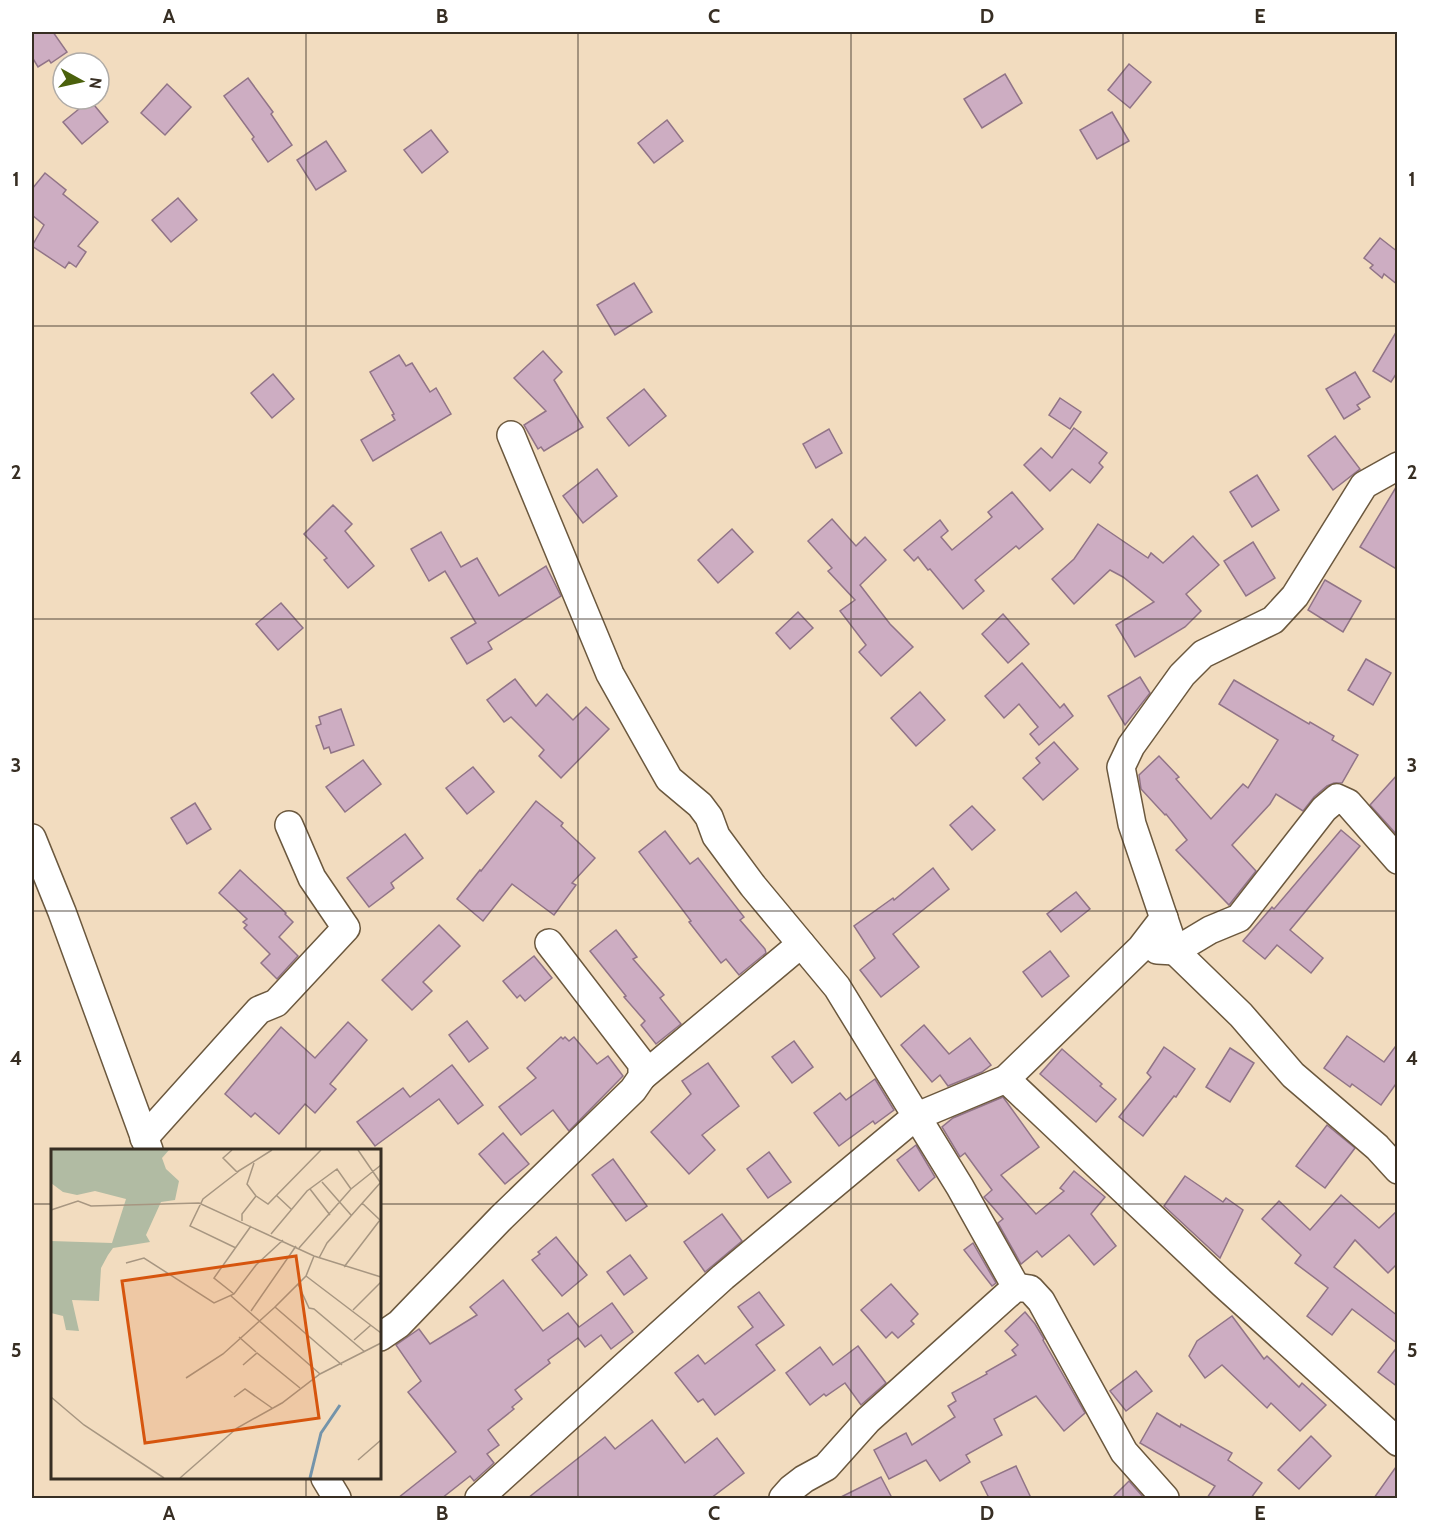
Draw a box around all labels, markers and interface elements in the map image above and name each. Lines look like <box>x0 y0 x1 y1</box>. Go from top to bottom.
text: A <box>163 4 176 28</box>
text: B <box>436 4 448 28</box>
text: C <box>708 4 720 28</box>
text: D <box>980 4 994 28</box>
text: E <box>1254 4 1266 28</box>
north arrow <box>51 51 111 111</box>
text: N <box>85 76 106 90</box>
text: 1 <box>12 167 20 191</box>
text: 1 <box>1408 167 1416 191</box>
text: 2 <box>11 460 21 484</box>
text: 2 <box>1407 460 1417 484</box>
text: 3 <box>11 753 21 777</box>
text: 3 <box>1407 753 1417 777</box>
text: 4 <box>10 1046 22 1070</box>
text: 4 <box>1406 1046 1418 1070</box>
inset map <box>51 1149 381 1479</box>
text: 5 <box>11 1338 21 1362</box>
text: 5 <box>1407 1338 1417 1362</box>
text: A <box>163 1501 176 1525</box>
text: B <box>436 1501 448 1525</box>
text: C <box>708 1501 720 1525</box>
text: D <box>980 1501 994 1525</box>
text: E <box>1254 1501 1266 1525</box>

